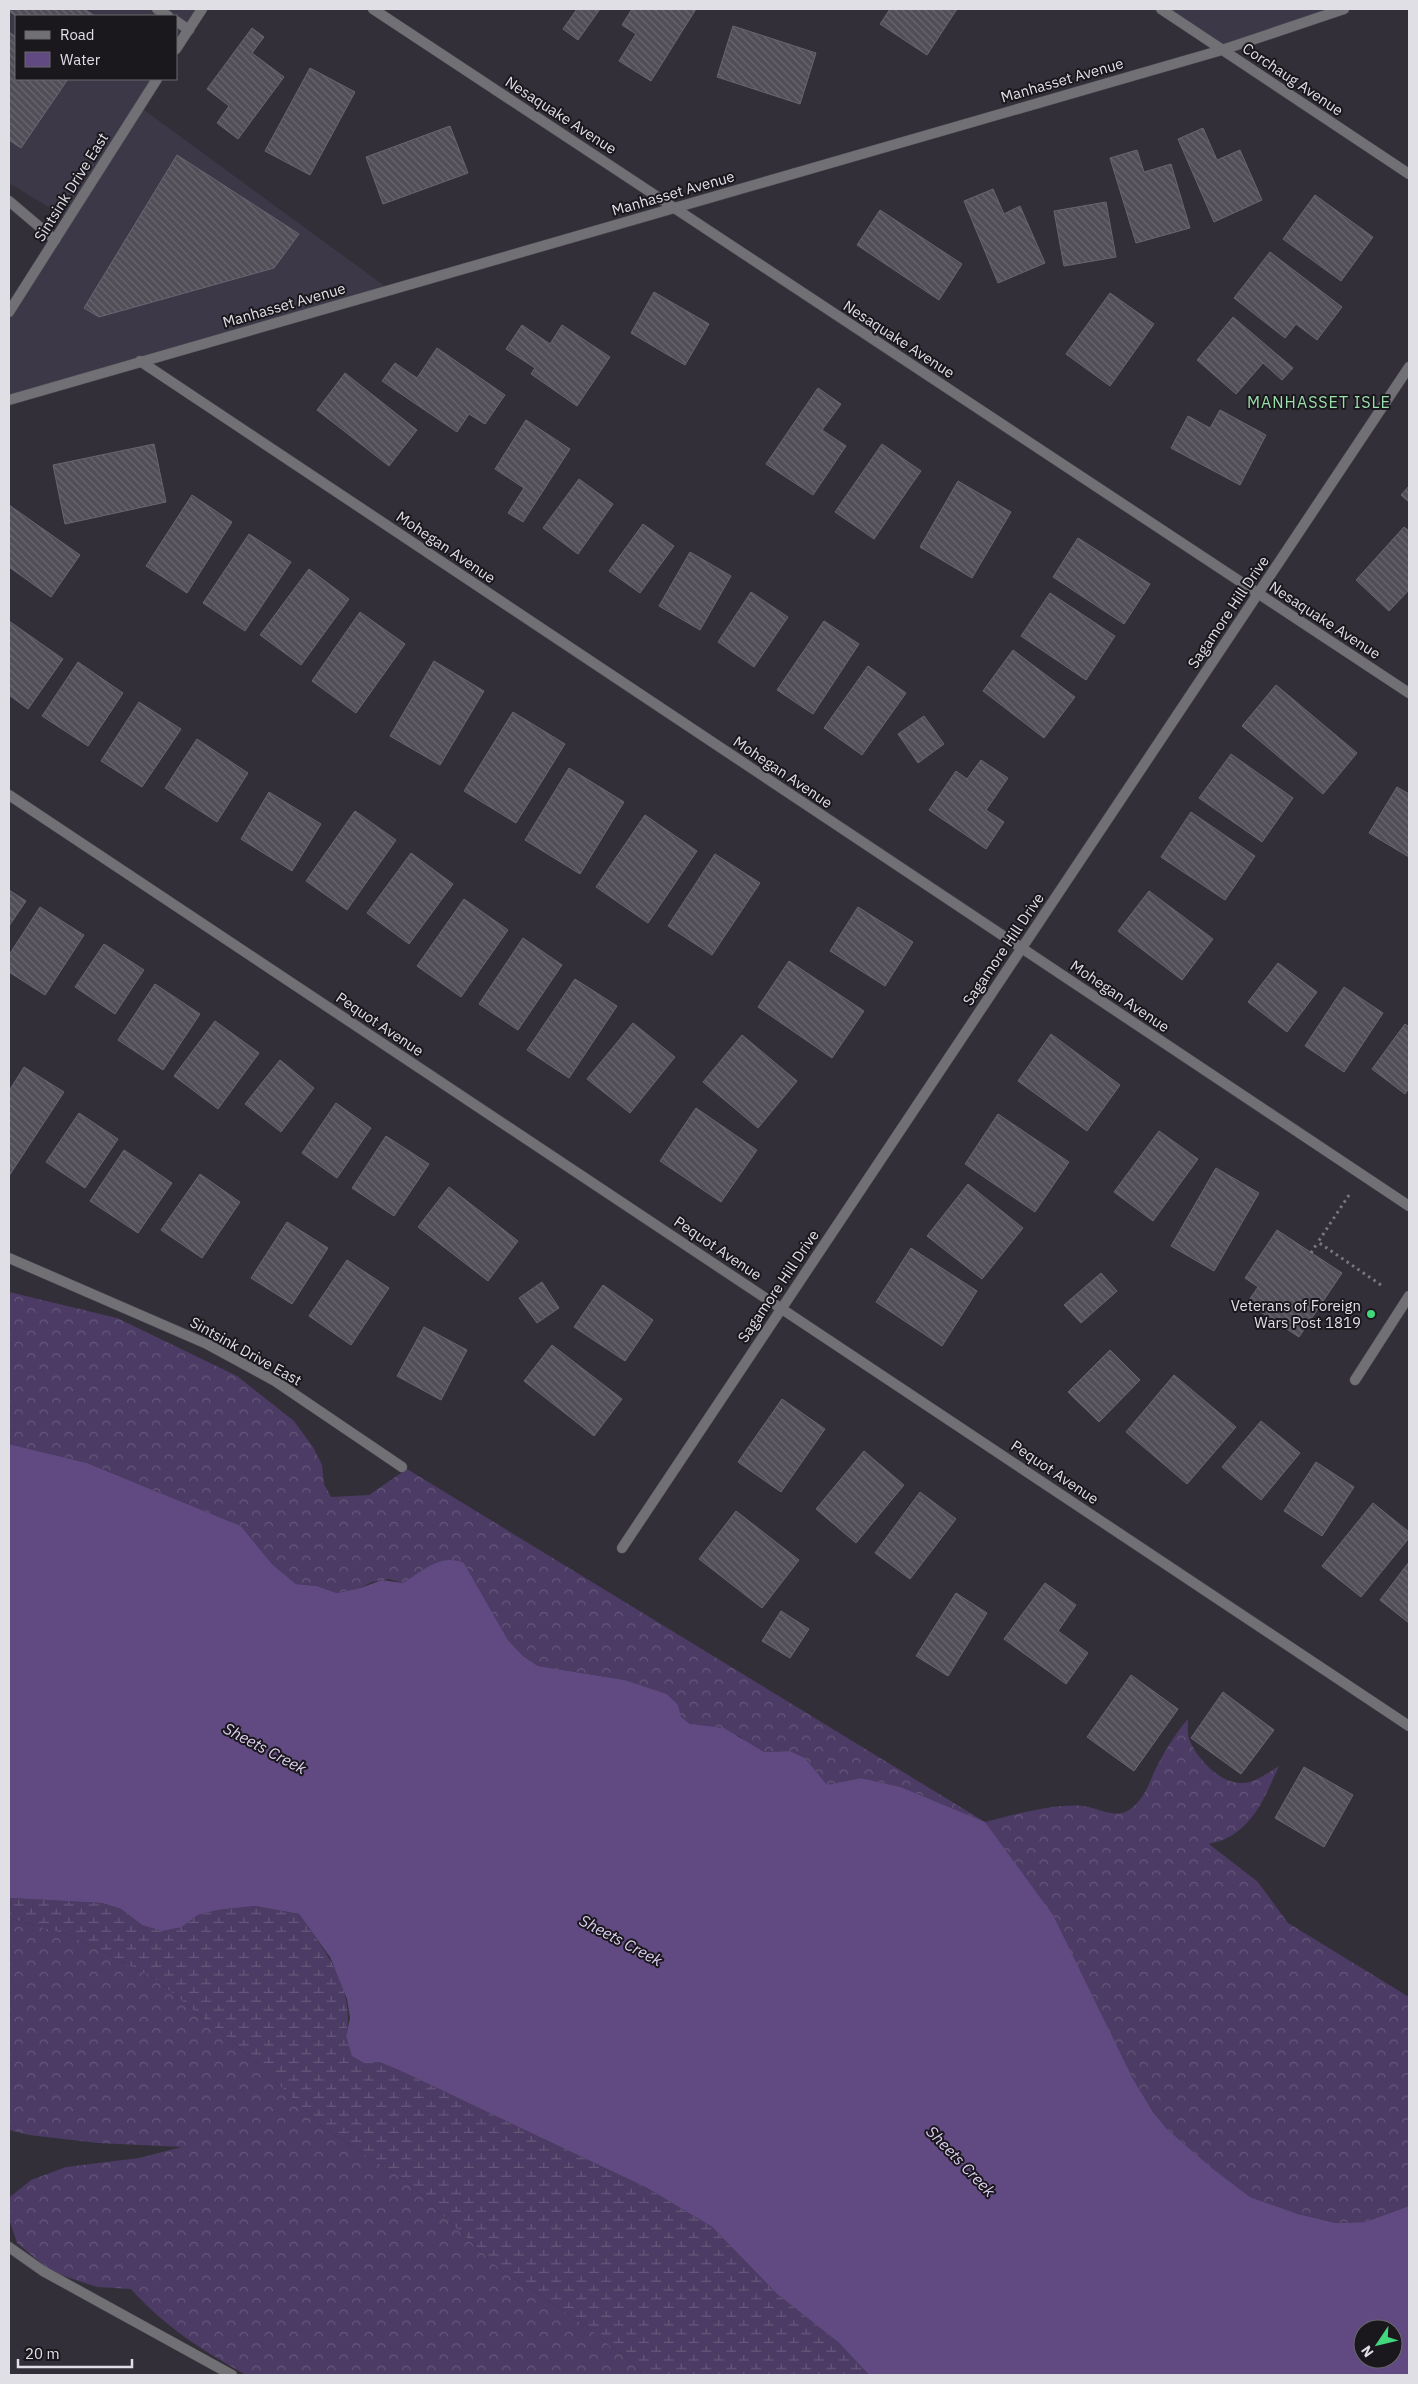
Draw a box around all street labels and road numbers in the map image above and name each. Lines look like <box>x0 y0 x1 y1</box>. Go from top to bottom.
street label: Corchaug Avenue <box>1239 38 1347 120</box>
street label: Manhasset Avenue <box>998 53 1126 107</box>
street label: Nesaquake Avenue <box>502 72 620 158</box>
street label: Sintsink Drive East <box>30 129 112 245</box>
street label: Manhasset Avenue <box>609 166 737 220</box>
street label: Manhasset Avenue <box>220 278 348 332</box>
street label: Nesaquake Avenue <box>840 296 958 382</box>
street label: Mohegan Avenue <box>393 507 499 587</box>
street label: Sagamore Hill Drive <box>1183 552 1273 672</box>
street label: Nesaquake Avenue <box>1266 577 1384 663</box>
street label: Mohegan Avenue <box>730 732 836 812</box>
street label: Sagamore Hill Drive <box>958 889 1048 1009</box>
street label: Mohegan Avenue <box>1067 956 1173 1036</box>
street label: Pequot Avenue <box>333 988 427 1060</box>
street label: Pequot Avenue <box>671 1212 765 1284</box>
street label: Sagamore Hill Drive <box>733 1226 823 1346</box>
street label: Sintsink Drive East <box>187 1312 305 1390</box>
street label: Pequot Avenue <box>1008 1436 1102 1508</box>

